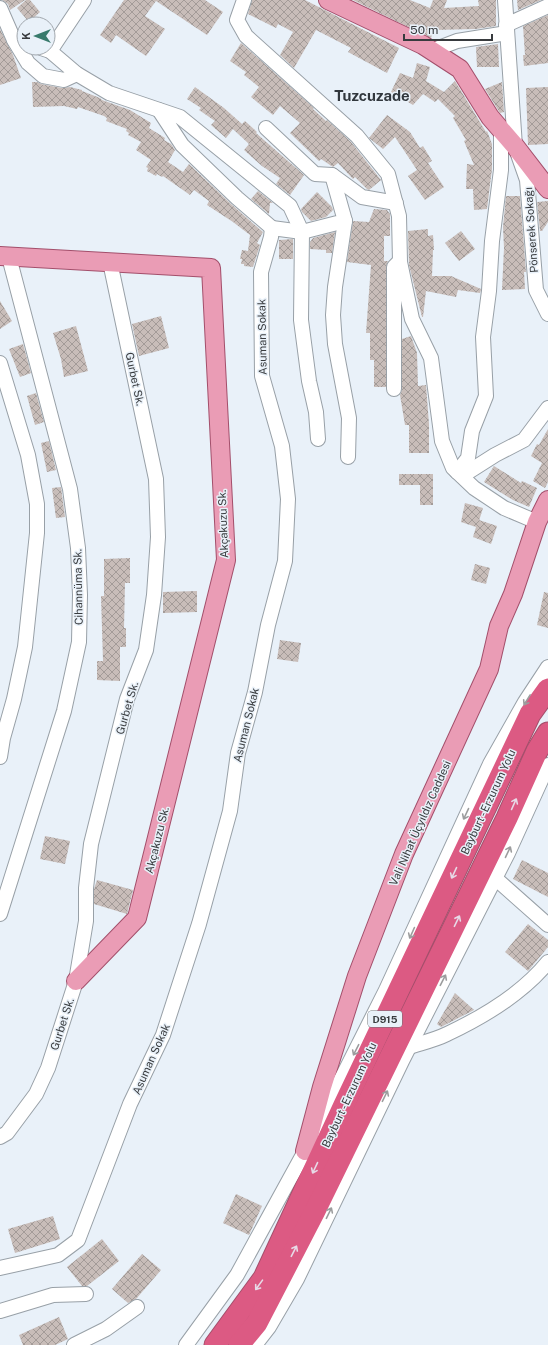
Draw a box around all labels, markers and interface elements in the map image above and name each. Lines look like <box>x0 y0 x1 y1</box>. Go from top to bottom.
north arrow <box>16 16 56 56</box>
scale bar <box>404 16 492 42</box>
text: 50 m <box>410 23 438 37</box>
text: K <box>20 32 32 40</box>
district label: Tuzcuzade <box>334 87 410 104</box>
street label: Pönserek Sokağı <box>522 187 540 273</box>
street label: Asuman Sokak <box>255 299 269 375</box>
street label: Gurbet Sk. <box>123 351 147 407</box>
street label: Akçakuzu Sk. <box>216 490 231 558</box>
street label: Cihannüma Sk. <box>71 549 85 625</box>
street label: Gurbet Sk. <box>114 680 140 736</box>
street label: Asuman Sokak <box>231 687 261 763</box>
one-way arrow <box>522 694 530 706</box>
street label: Bayburt - Erzurum Yolu <box>458 748 518 856</box>
street label: Vali Nihat Üçyıldız Caddesi <box>386 758 454 888</box>
one-way arrow <box>510 798 518 810</box>
street label: Akçakuzu Sk. <box>143 805 172 875</box>
one-way arrow <box>462 808 469 820</box>
one-way arrow <box>505 846 513 858</box>
one-way arrow <box>450 867 457 879</box>
one-way arrow <box>454 915 461 927</box>
one-way arrow <box>408 926 415 938</box>
one-way arrow <box>440 974 447 986</box>
street label: Gurbet Sk. <box>48 996 76 1052</box>
road number: D915 <box>368 1011 402 1027</box>
street label: Asuman Sokak <box>130 1022 172 1096</box>
street label: Bayburt - Erzurum Yolu <box>319 1041 379 1149</box>
one-way arrow <box>352 1044 359 1056</box>
one-way arrow <box>382 1091 389 1103</box>
one-way arrow <box>311 1161 318 1173</box>
one-way arrow <box>326 1208 333 1220</box>
one-way arrow <box>291 1245 298 1257</box>
one-way arrow <box>255 1279 263 1290</box>

